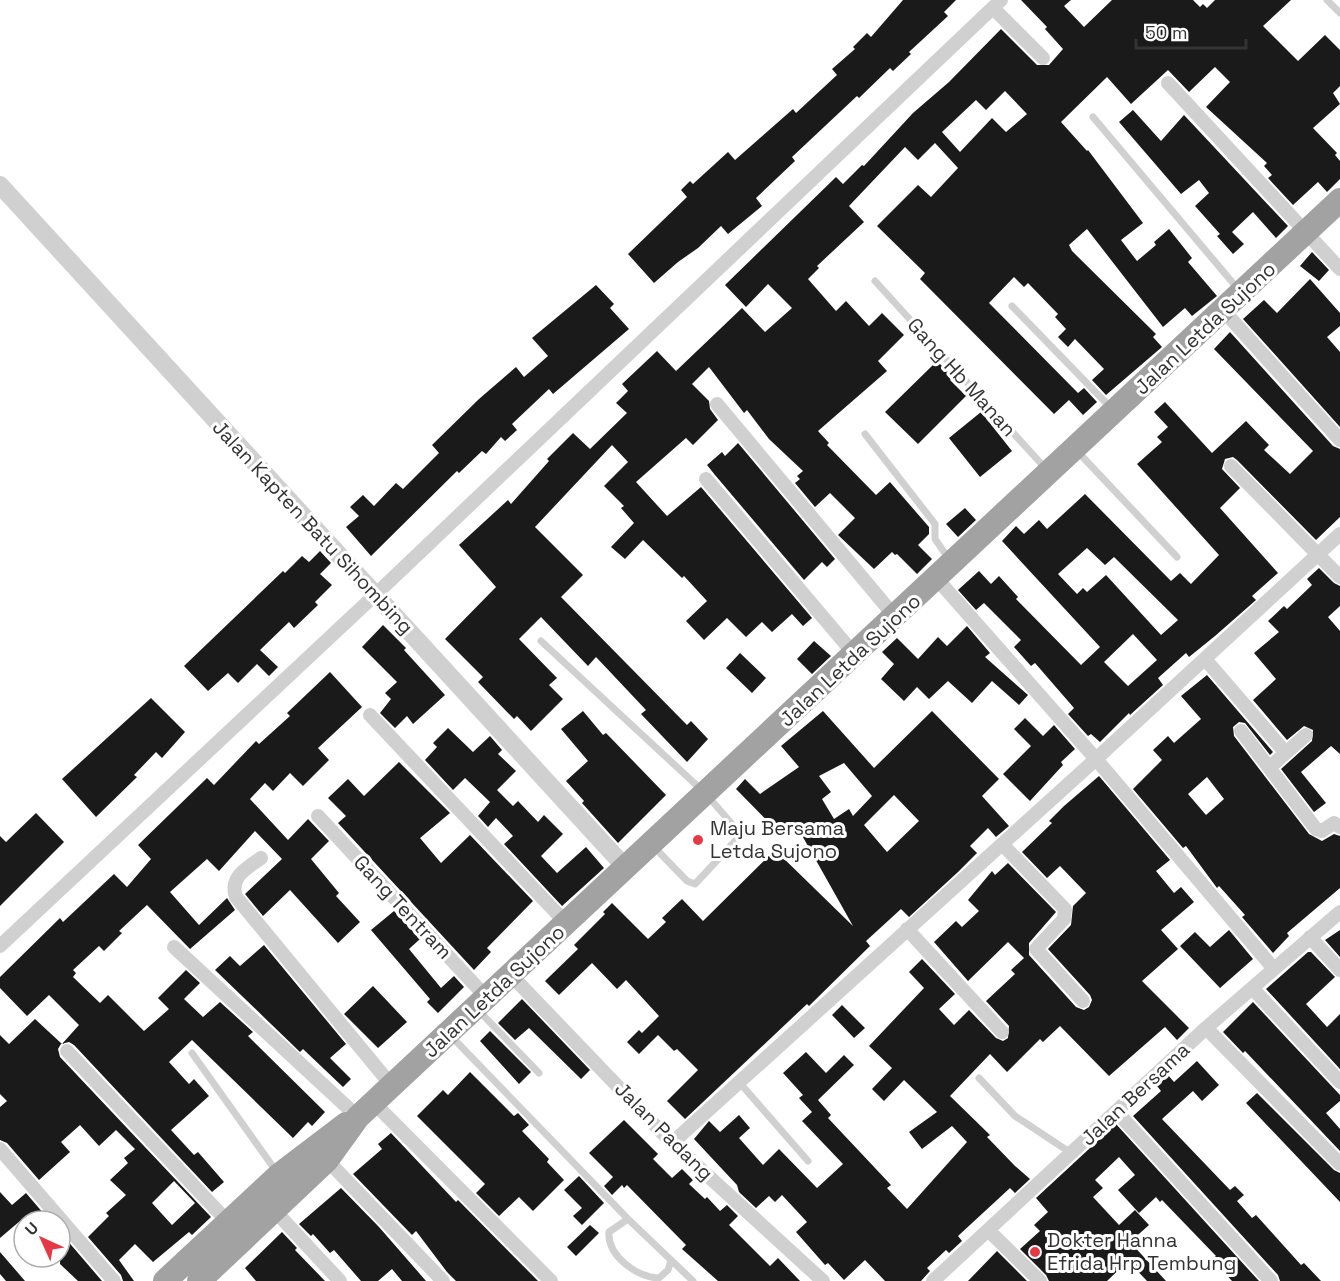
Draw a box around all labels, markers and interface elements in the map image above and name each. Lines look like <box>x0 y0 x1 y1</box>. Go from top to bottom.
scale bar <box>1136 12 1246 50</box>
text: 50 m <box>1145 21 1187 44</box>
street label: Jalan Letda Sujono <box>1129 256 1281 400</box>
street label: Gang Hb Manan <box>902 312 1022 442</box>
street label: Jalan Kapten Batu Sihombing <box>207 414 419 640</box>
street label: Jalan Letda Sujono <box>774 588 926 732</box>
place label: Maju Bersama Letda Sujono <box>710 815 844 864</box>
marker: Maju Bersama Letda Sujono <box>691 833 705 847</box>
street label: Gang Tentram <box>348 849 458 965</box>
street label: Jalan Letda Sujono <box>418 919 570 1063</box>
street label: Jalan Bersama <box>1075 1037 1195 1151</box>
street label: Jalan Padang <box>609 1076 719 1186</box>
north arrow <box>12 1209 72 1269</box>
text: U <box>21 1218 43 1240</box>
place label: Dokter Hanna Efrida Hrp Tembung <box>1047 1227 1236 1276</box>
marker: Dokter Hanna Efrida Hrp Tembung <box>1028 1245 1042 1259</box>

